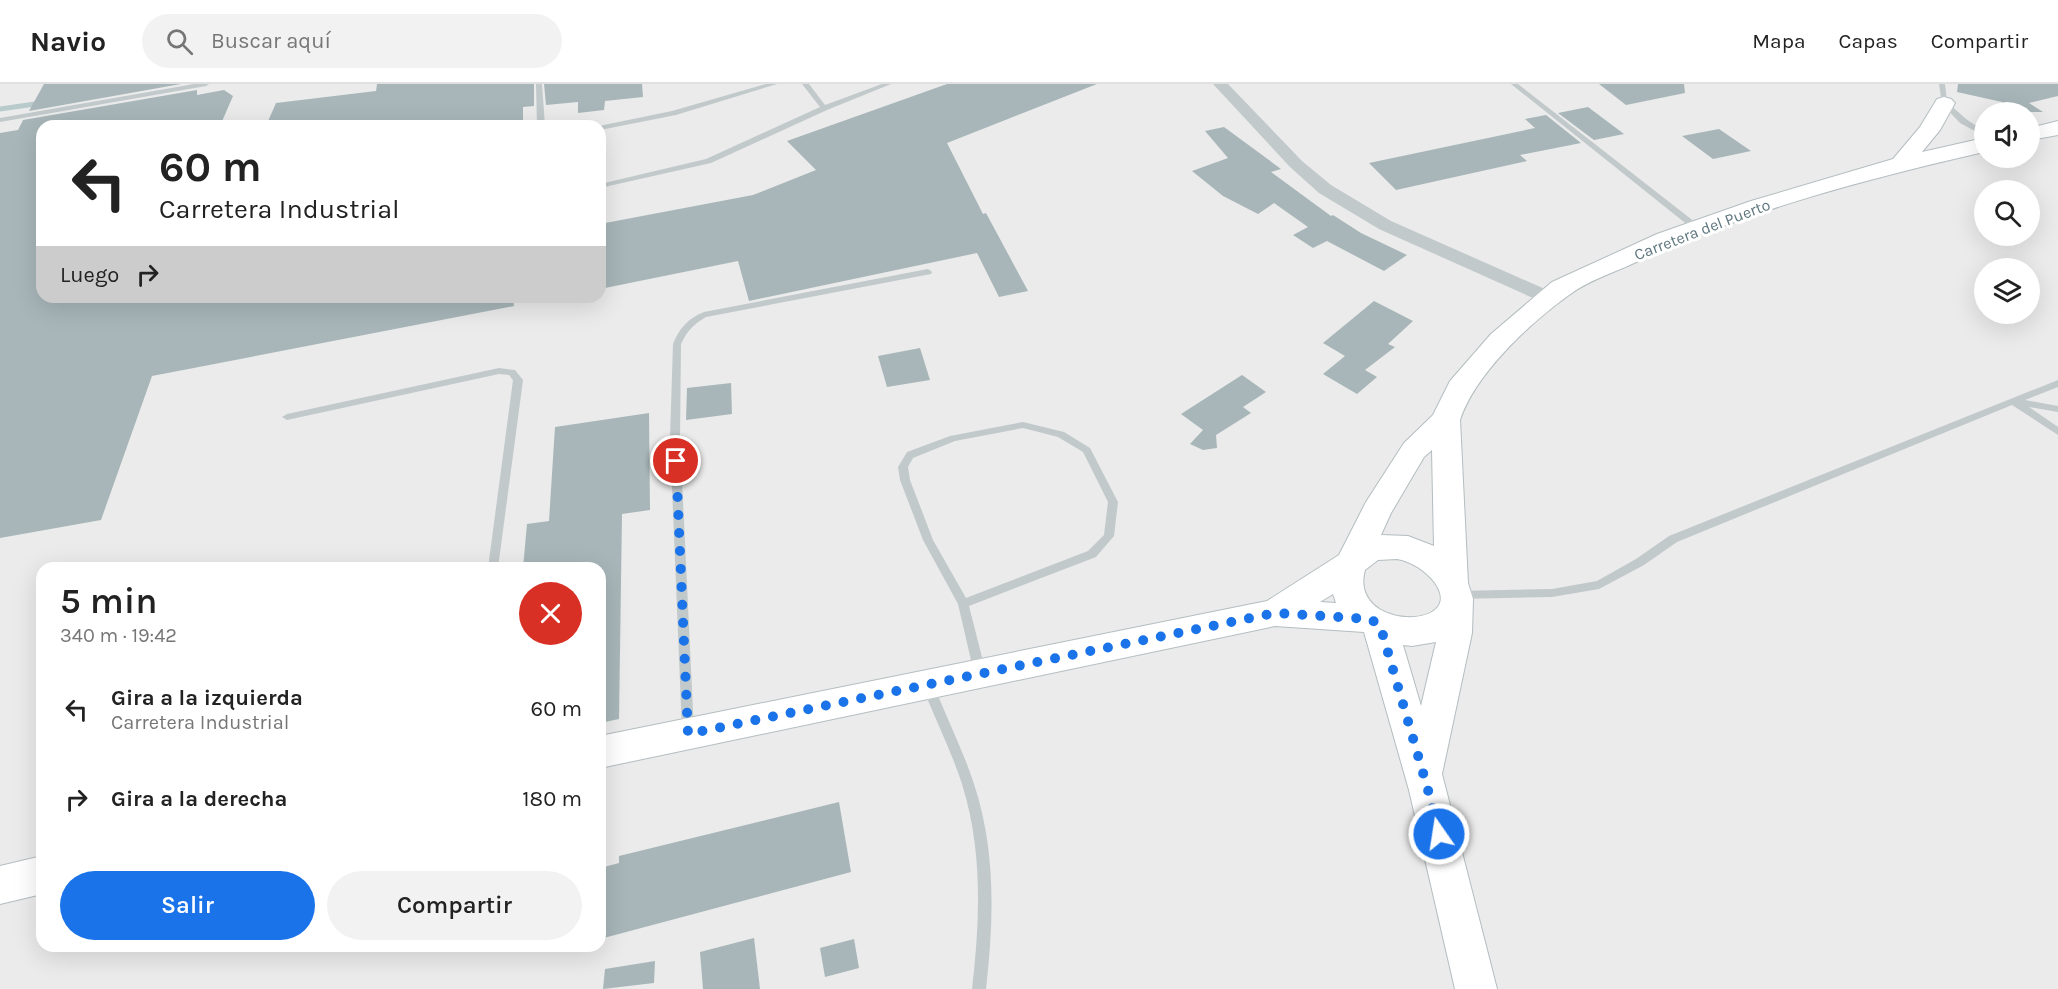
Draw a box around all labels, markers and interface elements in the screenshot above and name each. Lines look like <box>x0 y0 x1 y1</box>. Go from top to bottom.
search box <box>142 14 562 68</box>
text: Navio <box>30 25 106 58</box>
icon: search <box>163 25 196 58</box>
text: Buscar aquí <box>211 28 331 54</box>
text: Mapa <box>1752 29 1806 53</box>
text: Capas <box>1839 29 1898 53</box>
text: Compartir <box>1931 29 2028 53</box>
map controls <box>1974 102 2040 324</box>
button: sound <box>1974 102 2040 168</box>
text: 60 m <box>159 142 262 192</box>
icon: left <box>60 144 138 222</box>
button: search <box>1974 180 2040 246</box>
text: Carretera Industrial <box>159 193 400 225</box>
street label: Carretera del Puerto <box>1631 195 1773 264</box>
icon: right <box>131 258 164 291</box>
button: layers <box>1974 258 2040 324</box>
text: Luego <box>60 262 119 288</box>
pin <box>650 435 701 486</box>
icon: arrive <box>659 444 692 477</box>
text: 5 min <box>60 580 158 622</box>
button: close <box>519 582 582 645</box>
text: 340 m · 19:42 <box>60 624 177 647</box>
text: Gira a la izquierda <box>111 685 303 711</box>
icon: left <box>60 693 93 726</box>
text: 60 m <box>531 696 582 722</box>
text: Carretera Industrial <box>111 711 289 734</box>
icon: right <box>60 783 93 816</box>
text: Gira a la derecha <box>111 786 287 812</box>
text: 180 m <box>522 786 582 812</box>
position arrow <box>1407 802 1471 866</box>
button: Salir <box>60 871 315 940</box>
button: Compartir <box>327 871 582 940</box>

